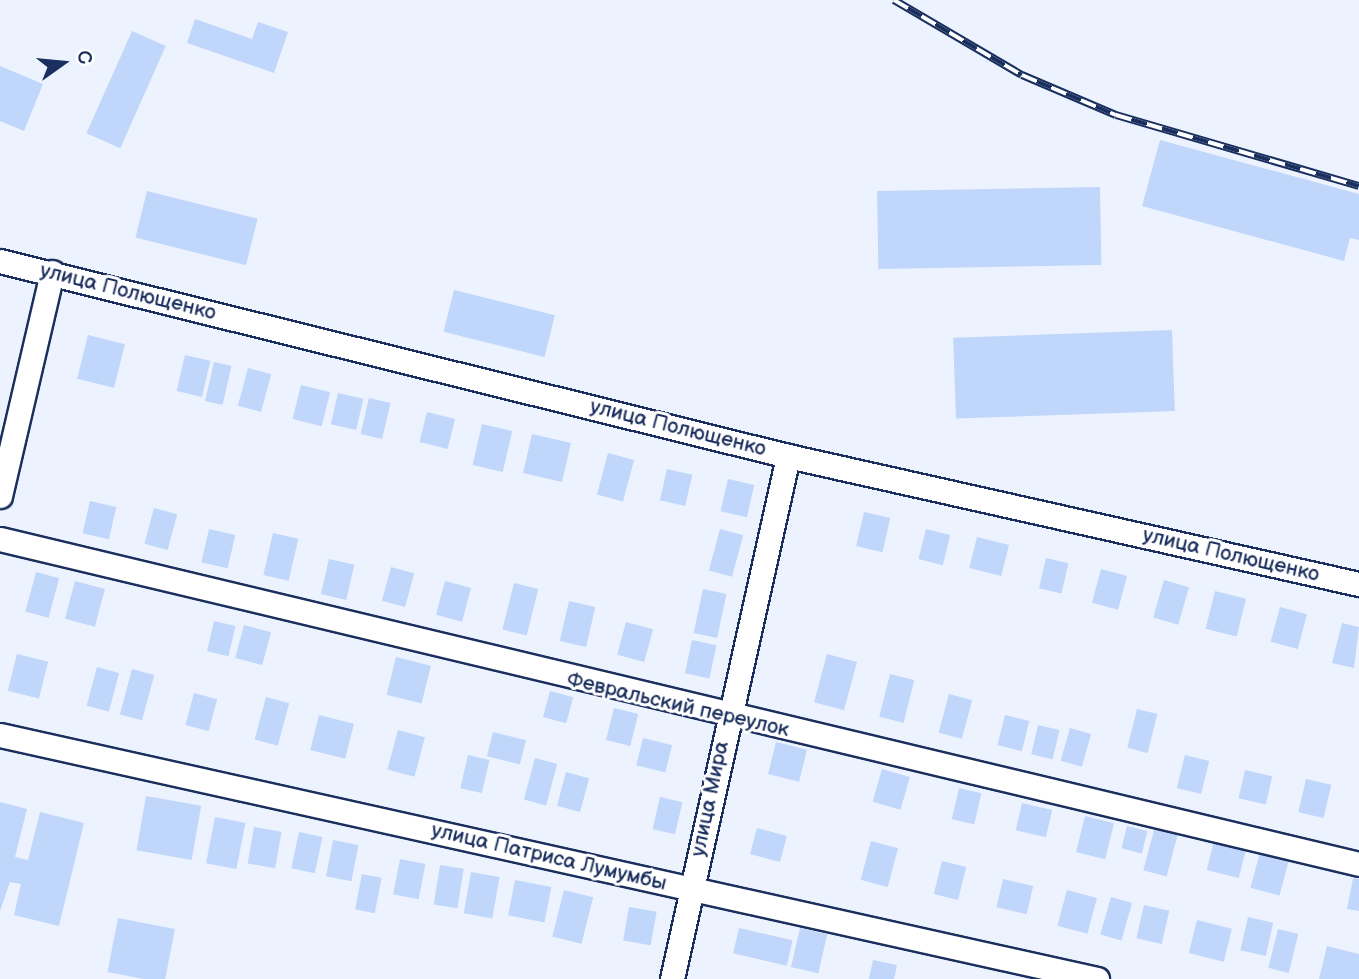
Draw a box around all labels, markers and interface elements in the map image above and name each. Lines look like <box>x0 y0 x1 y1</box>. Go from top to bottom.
north arrow <box>28 28 98 98</box>
text: С <box>71 48 97 67</box>
street label: улица Полющенко <box>37 258 219 326</box>
street label: улица Полющенко <box>587 394 769 462</box>
street label: улица Полющенко <box>1140 522 1322 588</box>
street label: Февральский переулок <box>564 667 792 743</box>
street label: улица Мира <box>685 739 735 859</box>
street label: улица Патриса Лумумбы <box>429 818 669 896</box>

